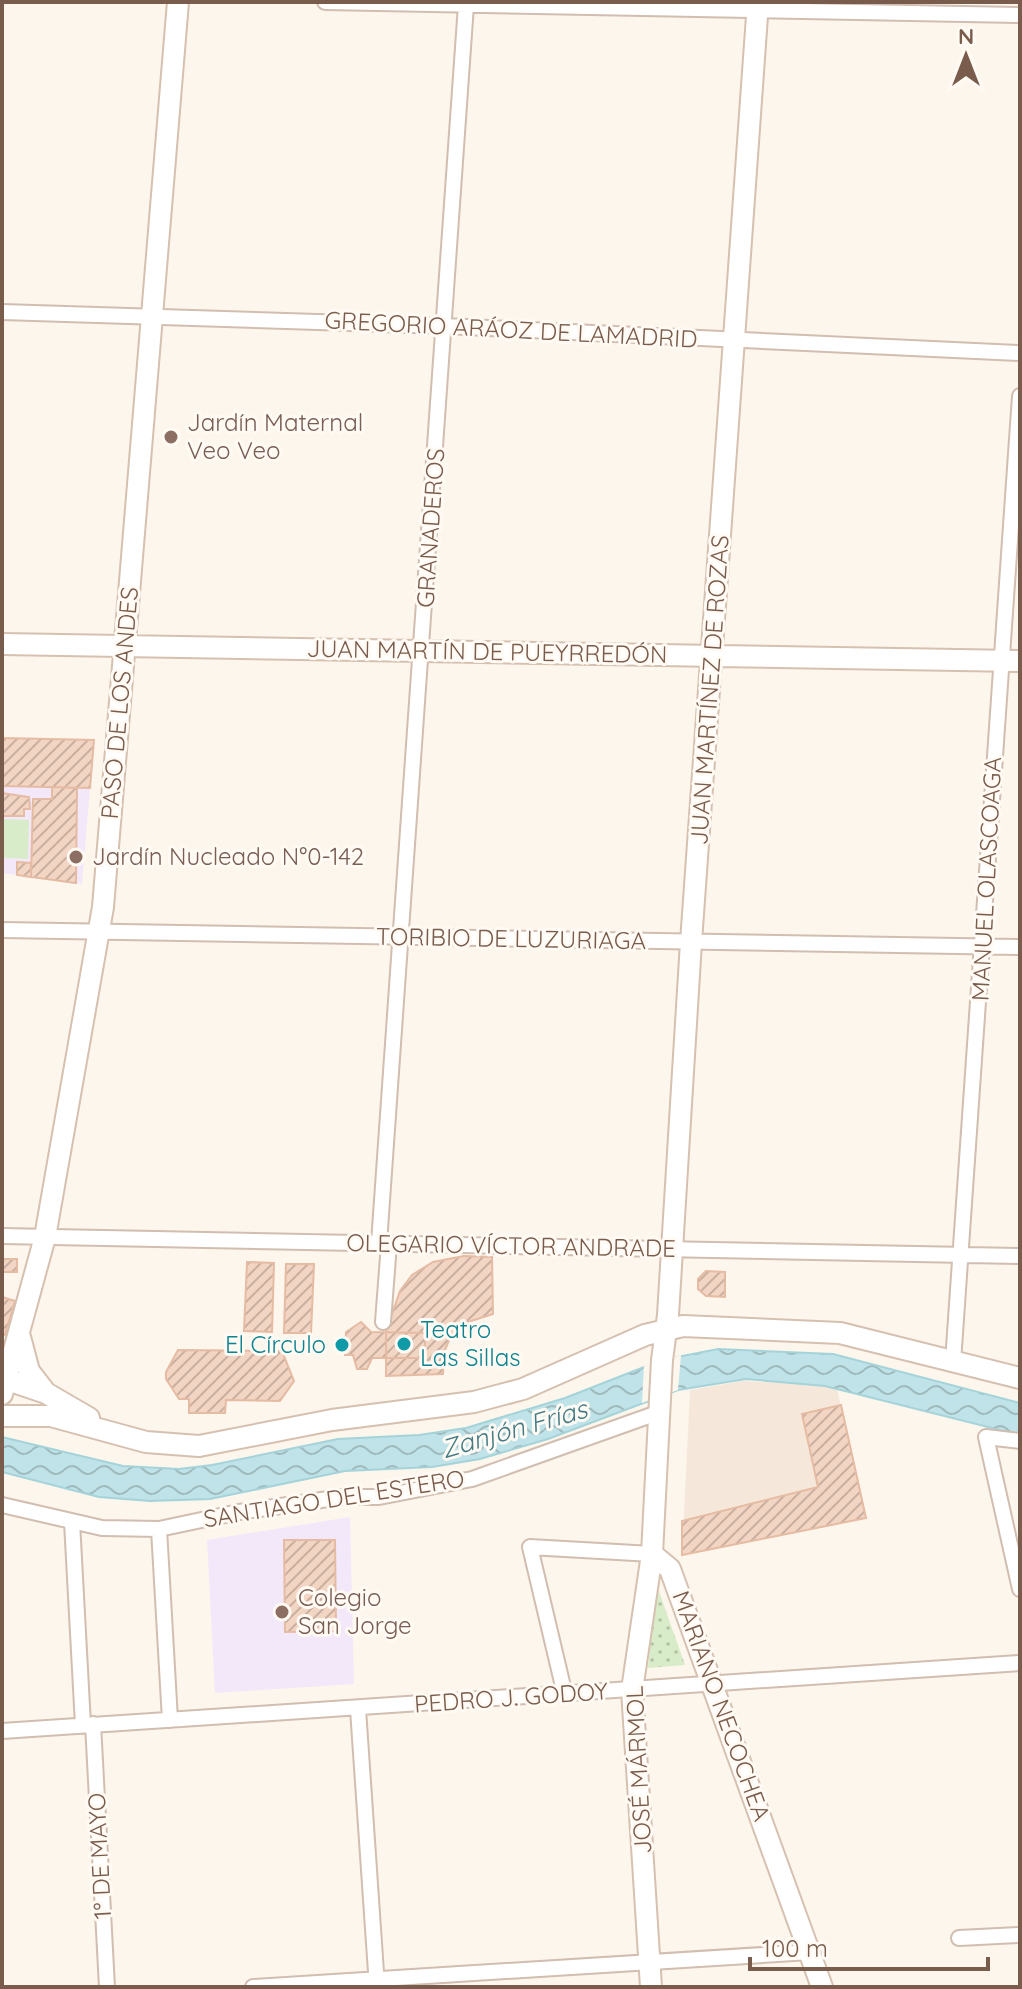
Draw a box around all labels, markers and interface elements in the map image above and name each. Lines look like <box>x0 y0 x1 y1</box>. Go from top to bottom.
north arrow <box>926 16 1006 96</box>
text: N <box>958 22 974 50</box>
street label: GREGORIO ARÁOZ DE LAMADRID <box>324 304 698 354</box>
place label: Jardín Maternal Veo Veo <box>187 407 363 465</box>
marker: Jardín Maternal Veo Veo <box>162 428 180 446</box>
street label: GRANADEROS <box>409 447 451 609</box>
street label: JUAN MARTÍNEZ DE ROZAS <box>683 534 735 846</box>
street label: PASO DE LOS ANDES <box>94 586 144 820</box>
street label: JUAN MARTÍN DE PUEYRREDÓN <box>306 633 668 669</box>
street label: MANUEL OLASCOAGA <box>965 756 1007 1002</box>
place label: Jardín Nucleado N°0-142 <box>92 841 364 871</box>
marker: Jardín Nucleado N°0-142 <box>67 848 85 866</box>
street label: TORIBIO DE LUZURIAGA <box>376 921 646 955</box>
street label: OLEGARIO VÍCTOR ANDRADE <box>346 1227 676 1263</box>
place label: Teatro Las Sillas <box>420 1314 521 1372</box>
place label: El Círculo <box>225 1329 326 1359</box>
marker: Teatro Las Sillas <box>395 1335 413 1353</box>
marker: El Círculo <box>333 1336 351 1354</box>
water label: Zanjón Frías <box>437 1391 592 1465</box>
street label: SANTIAGO DEL ESTERO <box>201 1463 466 1533</box>
place label: Colegio San Jorge <box>298 1582 412 1640</box>
street label: MARIANO NECOCHEA <box>666 1587 778 1825</box>
marker: Colegio San Jorge <box>273 1603 291 1621</box>
street label: PEDRO J. GODOY <box>413 1675 609 1719</box>
street label: JOSÉ MÁRMOL <box>619 1685 657 1855</box>
street label: 1° DE MAYO <box>81 1792 117 1920</box>
scale bar <box>750 1921 988 1971</box>
text: 100 m <box>762 1933 828 1963</box>

